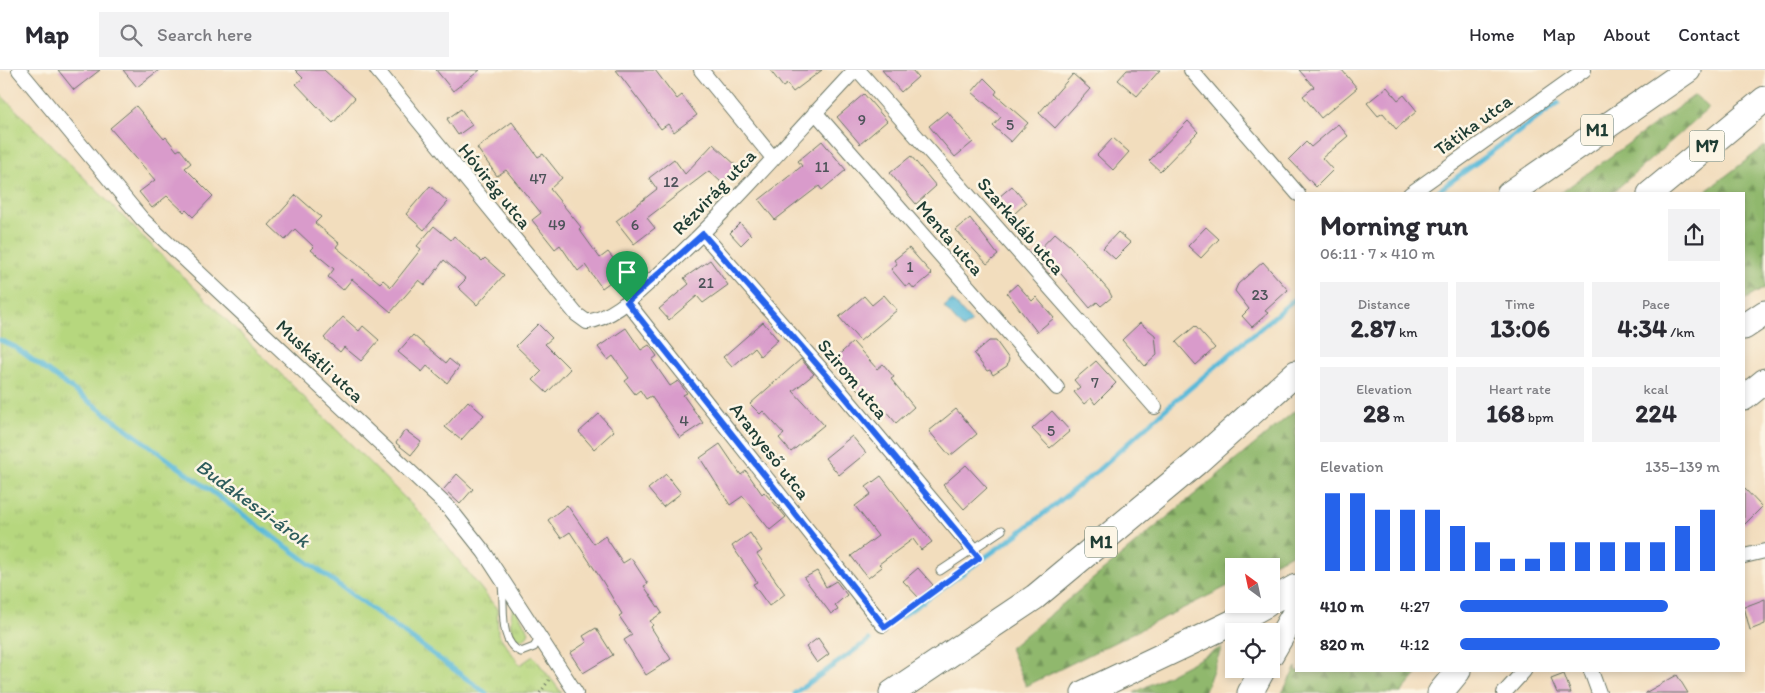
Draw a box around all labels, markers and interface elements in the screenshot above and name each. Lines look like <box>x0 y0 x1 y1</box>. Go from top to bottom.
search box <box>99 12 449 57</box>
text: Map <box>25 20 69 49</box>
icon: search <box>117 21 145 49</box>
text: Search here <box>157 23 252 46</box>
text: Home <box>1469 24 1515 46</box>
text: Map <box>1543 24 1576 46</box>
text: About <box>1604 24 1650 46</box>
text: Contact <box>1678 24 1740 46</box>
street label: Tátika utca <box>1430 89 1516 161</box>
house number: 9 <box>858 110 866 129</box>
road number: M1 <box>1581 114 1613 146</box>
house number: 5 <box>1006 115 1014 134</box>
road number: M7 <box>1690 130 1724 162</box>
street label: Hóvirág utca <box>453 138 537 234</box>
street label: Rézvirág utca <box>667 144 761 240</box>
house number: 11 <box>815 157 830 176</box>
house number: 47 <box>529 169 547 188</box>
house number: 12 <box>663 172 680 191</box>
street label: Szarkaláb utca <box>972 173 1070 280</box>
street label: Menta utca <box>911 196 989 280</box>
text: Morning run <box>1320 208 1468 242</box>
button: share <box>1668 209 1720 261</box>
house number: 49 <box>548 215 566 234</box>
house number: 6 <box>631 215 639 234</box>
text: 06:11 · 7 × 410 m <box>1320 244 1435 263</box>
pin <box>606 251 648 302</box>
house number: 1 <box>906 257 914 276</box>
icon: arrive <box>613 258 641 286</box>
house number: 21 <box>698 273 714 292</box>
house number: 23 <box>1251 285 1269 304</box>
text: Distance <box>1358 296 1410 313</box>
text: Time <box>1505 296 1535 313</box>
text: Pace <box>1642 296 1670 313</box>
text: 2.87 <box>1350 313 1396 343</box>
text: 13:06 <box>1490 313 1550 343</box>
text: 4:34 <box>1617 313 1667 343</box>
street label: Muskátli utca <box>271 315 369 408</box>
text: km <box>1396 324 1418 341</box>
text: /km <box>1667 324 1695 341</box>
street label: Szirom utca <box>813 334 893 424</box>
house number: 7 <box>1091 373 1099 392</box>
text: Elevation <box>1356 381 1412 398</box>
text: Heart rate <box>1489 381 1551 398</box>
text: kcal <box>1644 381 1668 398</box>
street label: Aranyeső utca <box>725 398 815 504</box>
text: 28 <box>1363 398 1390 428</box>
text: 168 <box>1486 398 1525 428</box>
text: 224 <box>1635 398 1677 428</box>
text: m <box>1390 409 1405 426</box>
text: bpm <box>1525 409 1554 426</box>
house number: 4 <box>679 411 689 430</box>
house number: 5 <box>1047 421 1055 440</box>
water label: Budakeszi-árok <box>192 454 316 553</box>
text: Elevation <box>1320 457 1384 476</box>
text: 135–139 m <box>1645 457 1720 476</box>
road number: M1 <box>1085 527 1117 558</box>
north arrow <box>1225 558 1280 612</box>
map controls <box>1225 558 1280 678</box>
text: 410 m <box>1320 597 1364 616</box>
text: 4:27 <box>1400 597 1430 616</box>
button: locate <box>1225 623 1280 678</box>
text: 820 m <box>1320 635 1364 654</box>
text: 4:12 <box>1400 635 1429 654</box>

